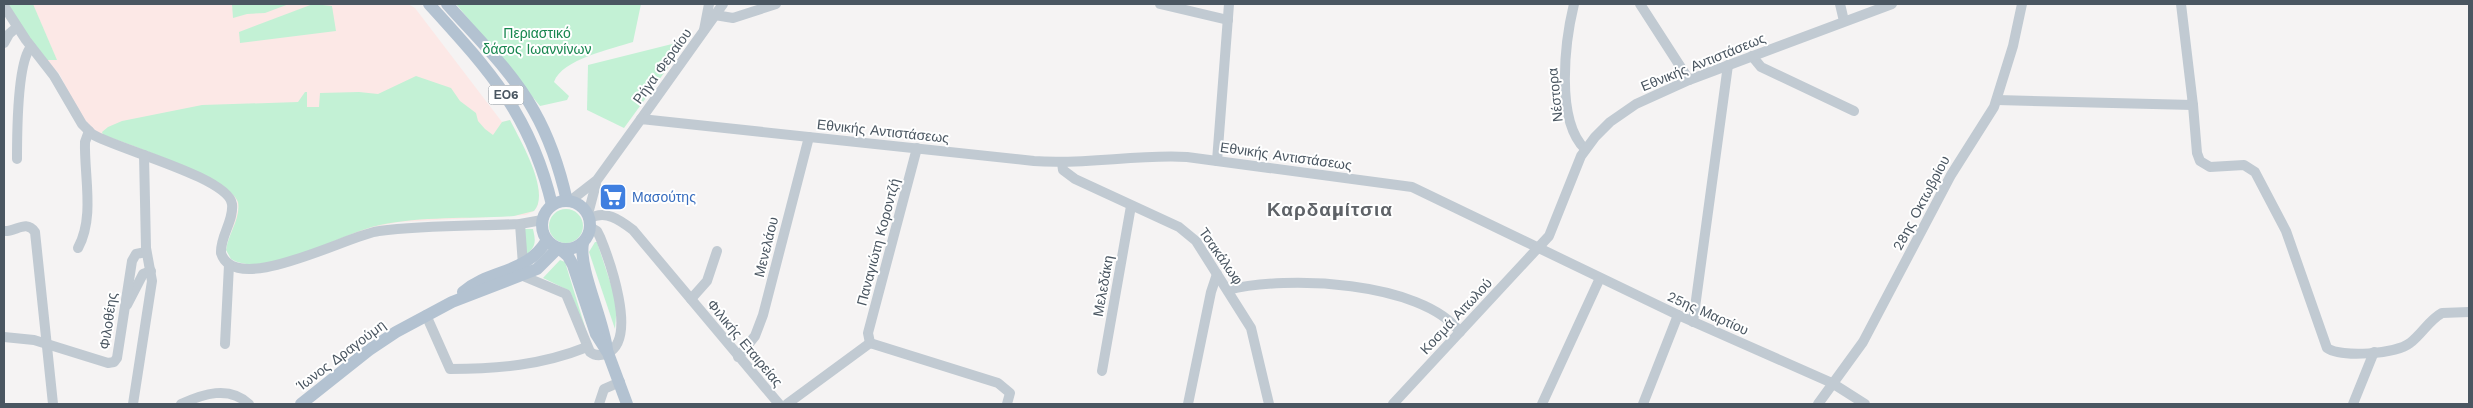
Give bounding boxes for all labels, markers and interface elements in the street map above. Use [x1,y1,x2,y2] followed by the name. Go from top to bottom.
[483,25,591,57] park label: Περιαστικό δάσος Ιωαννίνων
[629,25,695,107] street label: Ρήγα Φεραίου
[1638,30,1768,94] street label: Εθνικής Αντιστάσεως
[1544,67,1566,123] street label: Νέστορα
[488,86,524,104] road number: ΕΟ6
[816,116,950,146] street label: Εθνικής Αντιστάσεως
[1219,139,1353,173] street label: Εθνικής Αντιστάσεως
[1889,153,1953,253] street label: 28ης Οκτωβρίου
[853,177,903,307] street label: Παναγιώτη Κοροντζή
[598,182,628,212] supermarket icon: Μασούτης
[632,189,696,205] place label: Μασούτης
[1267,198,1393,221] district label: Καρδαμίτσια
[751,215,781,279] street label: Μενελάου
[1196,225,1246,287] street label: Τσακάλωφ
[1090,254,1116,318] street label: Μελεδάκη
[1417,275,1495,357] street label: Κοσμά Αιτωλού
[1665,288,1751,338] street label: 25ης Μαρτίου
[96,291,120,351] street label: Φιλοθέης
[704,296,786,390] street label: Φιλικής Εταιρείας
[293,316,389,394] street label: Ίωνος Δραγούμη

